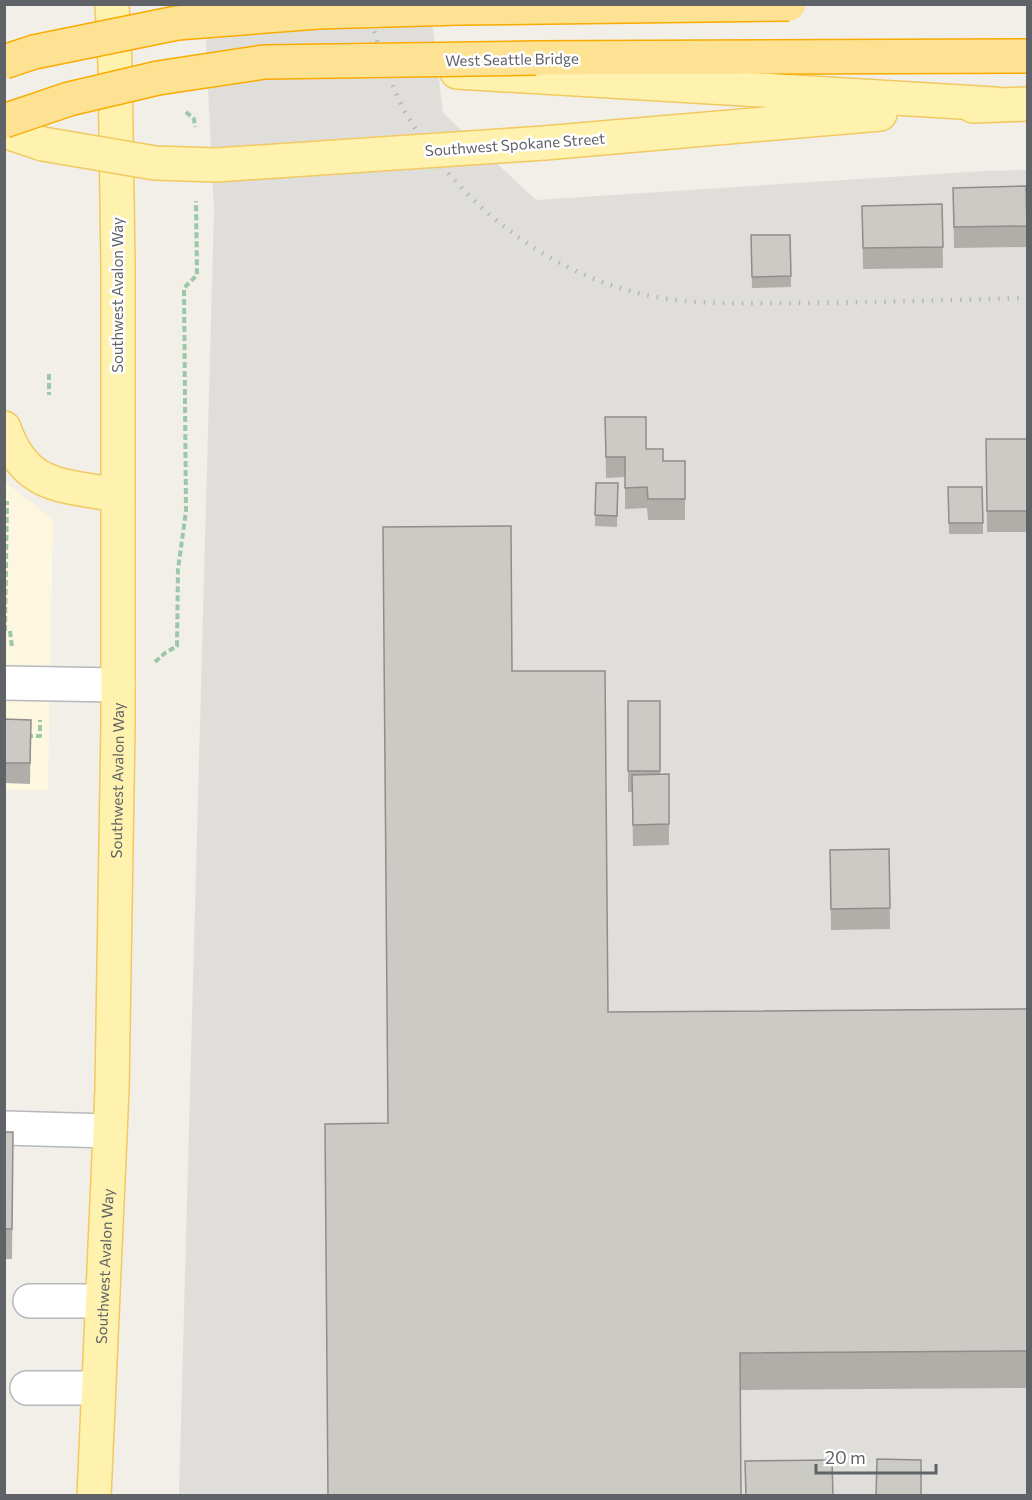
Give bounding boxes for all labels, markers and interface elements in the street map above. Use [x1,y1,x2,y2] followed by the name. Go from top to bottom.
[445,49,579,69] street label: West Seattle Bridge
[424,129,606,159] street label: Southwest Spokane Street
[108,217,126,373] street label: Southwest Avalon Way
[107,702,127,858] street label: Southwest Avalon Way
[92,1188,117,1344] street label: Southwest Avalon Way
[816,1437,936,1475] scale bar
[825,1446,866,1468] text: 20 m

